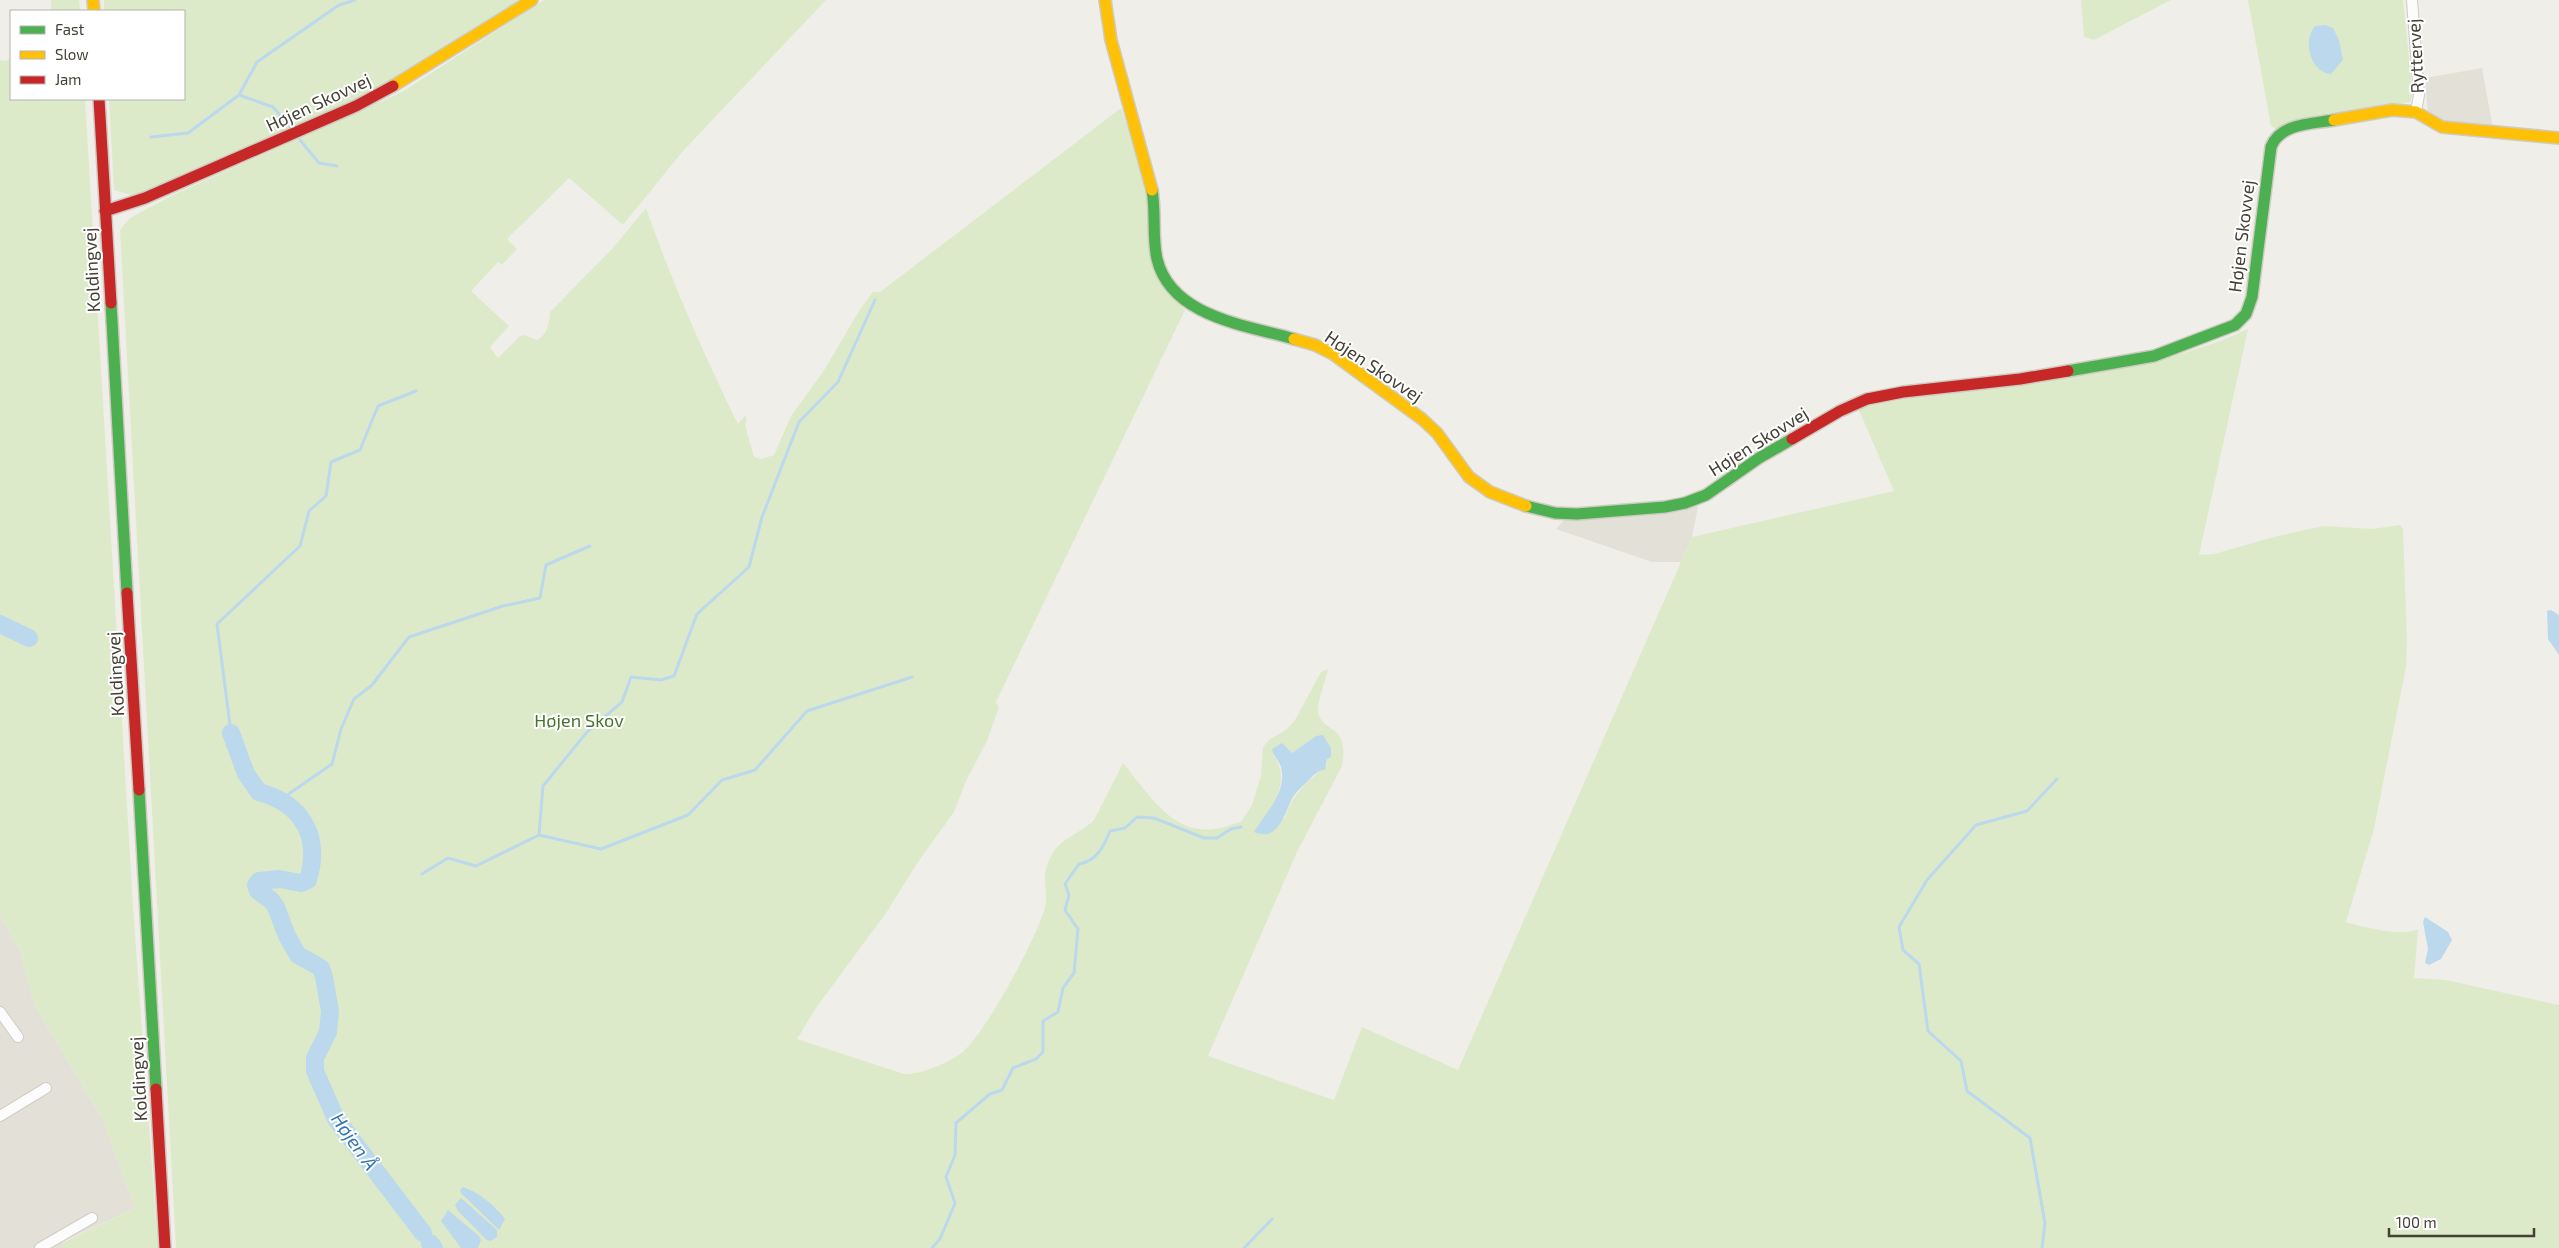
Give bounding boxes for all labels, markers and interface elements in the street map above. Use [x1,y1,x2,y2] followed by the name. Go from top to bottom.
[10,10,185,100] legend
[2402,18,2428,94] street label: Ryttervej
[55,20,85,38] text: Fast
[55,45,89,63] text: Slow
[262,68,374,136] street label: Højen Skovvej
[55,70,81,88] text: Jam
[2223,179,2259,293] street label: Højen Skovvej
[78,227,104,313] street label: Koldingvej
[1321,325,1427,407] street label: Højen Skovvej
[1704,402,1812,480] street label: Højen Skovvej
[102,631,128,717] street label: Koldingvej
[534,709,624,731] park label: Højen Skov
[125,1036,151,1122] street label: Koldingvej
[327,1108,383,1174] water label: Højen Å
[2389,1206,2534,1238] scale bar
[2396,1213,2437,1231] text: 100 m

